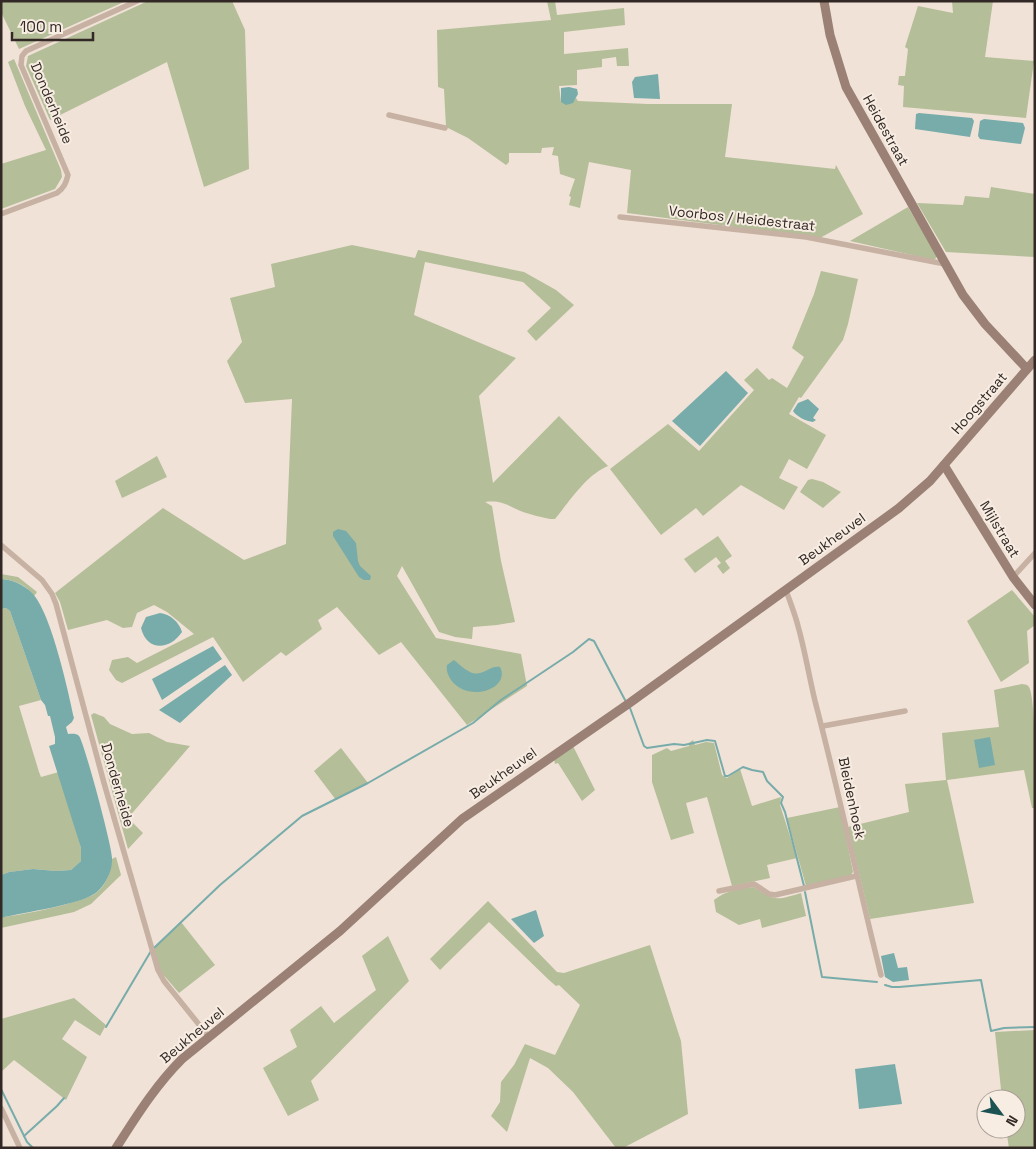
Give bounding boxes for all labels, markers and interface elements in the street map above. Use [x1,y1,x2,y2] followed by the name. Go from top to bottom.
[12,10,94,42] scale bar
[20,17,62,36] text: 100 m
[27,60,77,146] street label: Donderheide
[859,91,913,169] street label: Heidestraat
[668,201,816,235] street label: Voorbos / Heidestraat
[947,368,1011,438] street label: Hoogstraat
[976,497,1024,561] street label: Mijlstraat
[795,509,869,569] street label: Beukheuvel
[97,741,139,829] street label: Donderheide
[466,743,540,803] street label: Beukheuvel
[835,755,870,841] street label: Bleidenhoek
[156,1003,228,1067] street label: Beukheuvel
[976,1089,1026,1139] north arrow
[1002,1112,1022,1130] text: N

